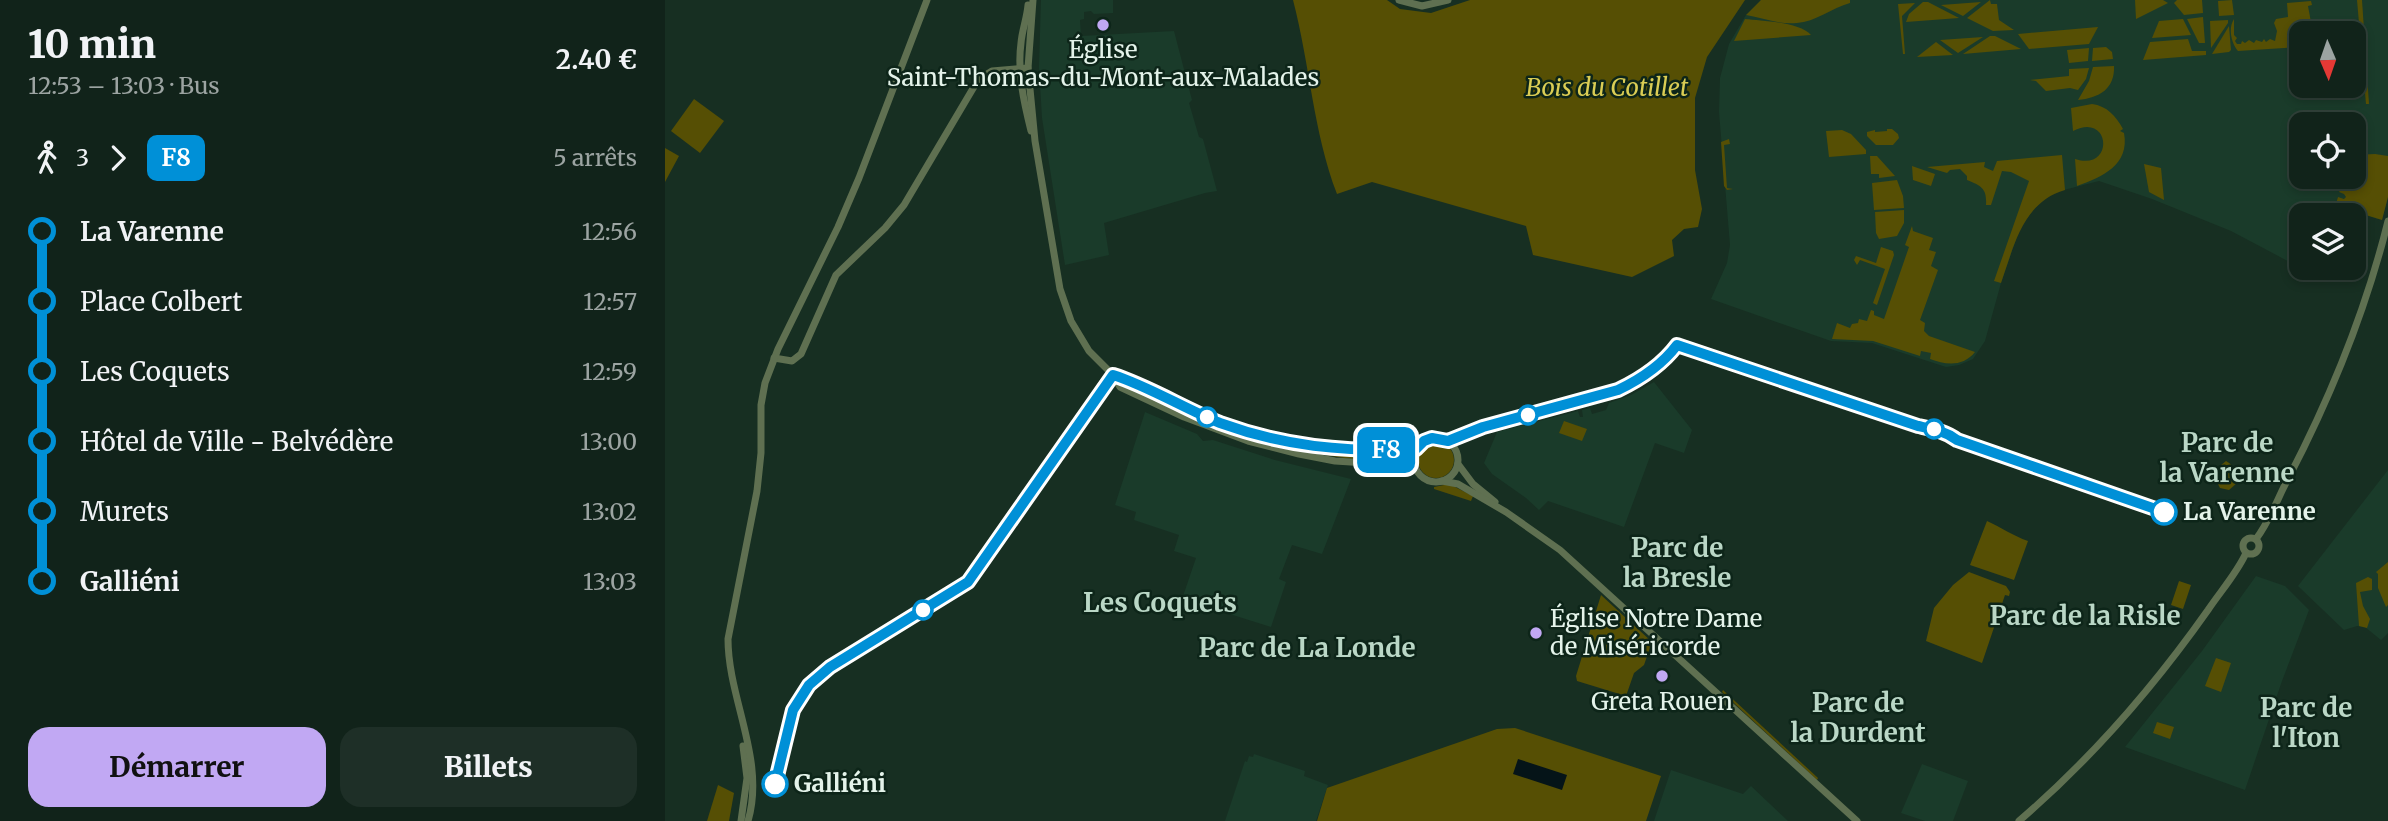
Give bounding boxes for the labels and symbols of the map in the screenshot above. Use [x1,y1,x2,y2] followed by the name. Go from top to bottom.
[1095,17,1111,33] marker: Église Saint-Thomas-du-Mont-aux-Malades
[2289,21,2366,98] north arrow
[887,33,1319,93] place label: Église Saint-Thomas-du-Mont-aux-Malades
[1526,72,1689,103] park label: Bois du Cotillet
[1518,405,1538,425] unlabelled marker
[1197,407,1217,427] unlabelled marker
[1924,419,1944,439] unlabelled marker
[2160,426,2294,489] district label: Parc de la Varenne
[1355,427,1417,473] line badge: F8
[2183,496,2316,527] place label: La Varenne
[2151,499,2177,525] marker: La Varenne
[1623,531,1731,594] district label: Parc de la Bresle
[1083,586,1237,619] district label: Les Coquets
[1989,599,2181,632] district label: Parc de la Risle
[913,600,933,620] unlabelled marker
[1550,602,1762,662] place label: Église Notre Dame de Miséricorde
[1528,625,1544,641] marker: Église Notre Dame de Miséricorde
[1198,631,1416,664] district label: Parc de La Londe
[1654,668,1670,684] marker: Greta Rouen
[1591,686,1733,717] place label: Greta Rouen
[1790,686,1926,749] district label: Parc de la Durdent
[2260,691,2352,754] district label: Parc de l'Iton
[794,768,886,799] place label: Galliéni
[762,771,788,797] marker: Galliéni

